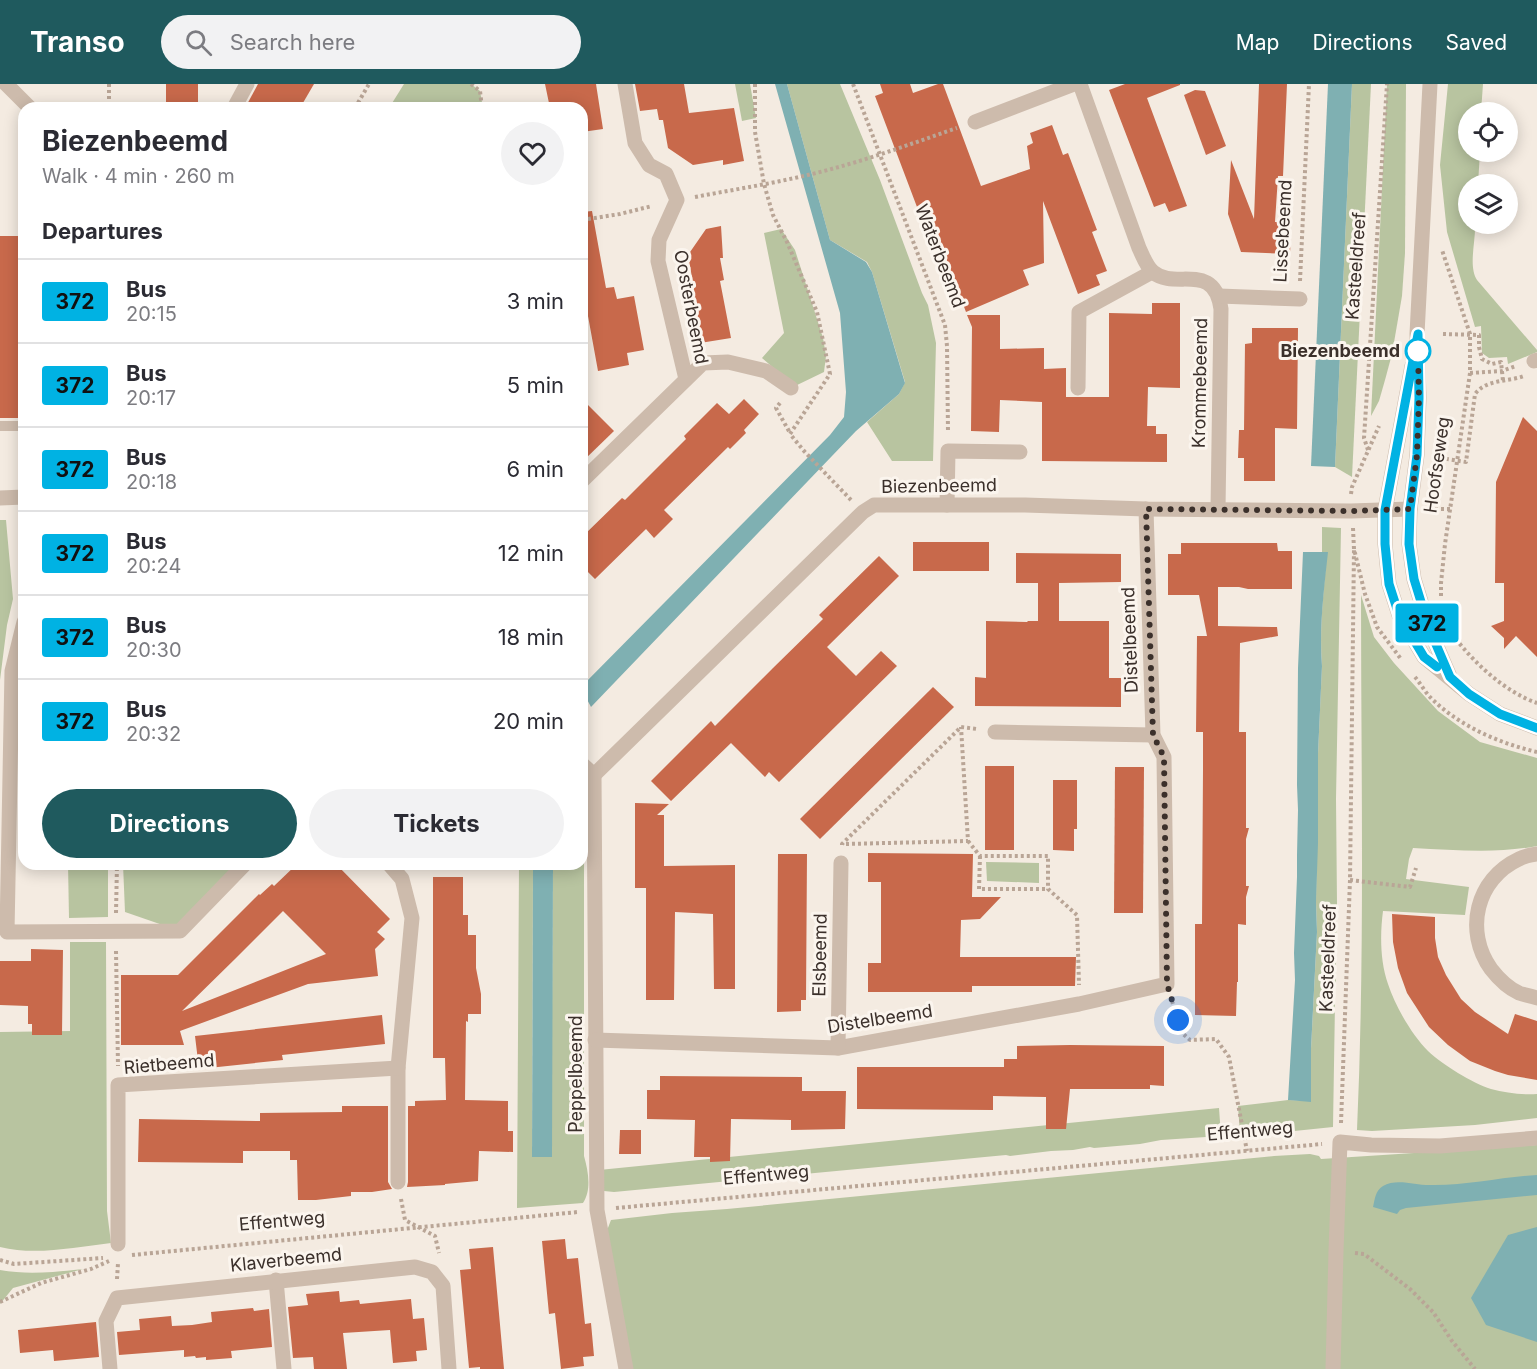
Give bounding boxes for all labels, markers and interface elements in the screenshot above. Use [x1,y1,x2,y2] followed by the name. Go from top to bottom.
[161,15,581,69] search box
[30,25,125,59] text: Transo
[182,26,215,59] icon: search
[230,29,355,55] text: Search here
[1236,30,1279,55] text: Map
[1312,30,1413,55] text: Directions
[1446,30,1507,55] text: Saved
[1458,102,1518,234] map controls
[1458,102,1518,162] button: locate
[501,122,564,185] button: heart
[42,124,228,158] text: Biezenbeemd
[42,164,235,188] text: Walk · 4 min · 260 m
[1458,174,1518,234] button: layers
[1269,179,1296,283] street label: Lissebeemd
[911,201,970,310] street label: Waterbeemd
[1341,211,1370,321] street label: Kasteeldreef
[42,218,163,244] text: Departures
[670,248,713,366] street label: Oosterbeemd
[126,276,167,302] text: Bus
[507,288,564,314] text: 3 min
[56,289,95,314] text: 372
[126,302,177,326] text: 20:15
[1188,318,1211,448] street label: Krommebeemd
[1405,338,1431,364] marker: Biezenbeemd
[1280,340,1400,361] place label: Biezenbeemd
[126,360,167,386] text: Bus
[507,372,564,398] text: 5 min
[56,373,95,398] text: 372
[126,386,176,410] text: 20:17
[1419,416,1454,514] street label: Hoofseweg
[126,444,167,470] text: Bus
[507,456,564,482] text: 6 min
[56,457,95,482] text: 372
[126,470,177,494] text: 20:18
[881,474,997,497] street label: Biezenbeemd
[126,528,167,554] text: Bus
[498,540,564,566] text: 12 min
[56,541,95,566] text: 372
[126,554,181,578] text: 20:24
[1117,587,1142,693] street label: Distelbeemd
[1392,604,1462,642] line badge: 372
[1408,611,1447,636] text: 372
[126,612,167,638] text: Bus
[498,624,564,650] text: 18 min
[56,625,95,650] text: 372
[126,638,182,662] text: 20:30
[126,696,167,722] text: Bus
[493,708,564,734] text: 20 min
[56,709,95,734] text: 372
[126,722,181,746] text: 20:32
[42,789,297,858] button: Directions
[309,789,564,858] button: Tickets
[1315,903,1340,1012] street label: Kasteeldreef
[808,913,831,997] street label: Elsbeemd
[826,1000,934,1037] street label: Distelbeemd
[1163,1005,1193,1035] your location
[565,1015,586,1133] street label: Peppelbeemd
[123,1049,215,1078] street label: Rietbeemd
[1206,1116,1294,1145] street label: Effentweg
[722,1160,810,1189] street label: Effentweg
[238,1206,326,1235] street label: Effentweg
[229,1243,343,1276] street label: Klaverbeemd

